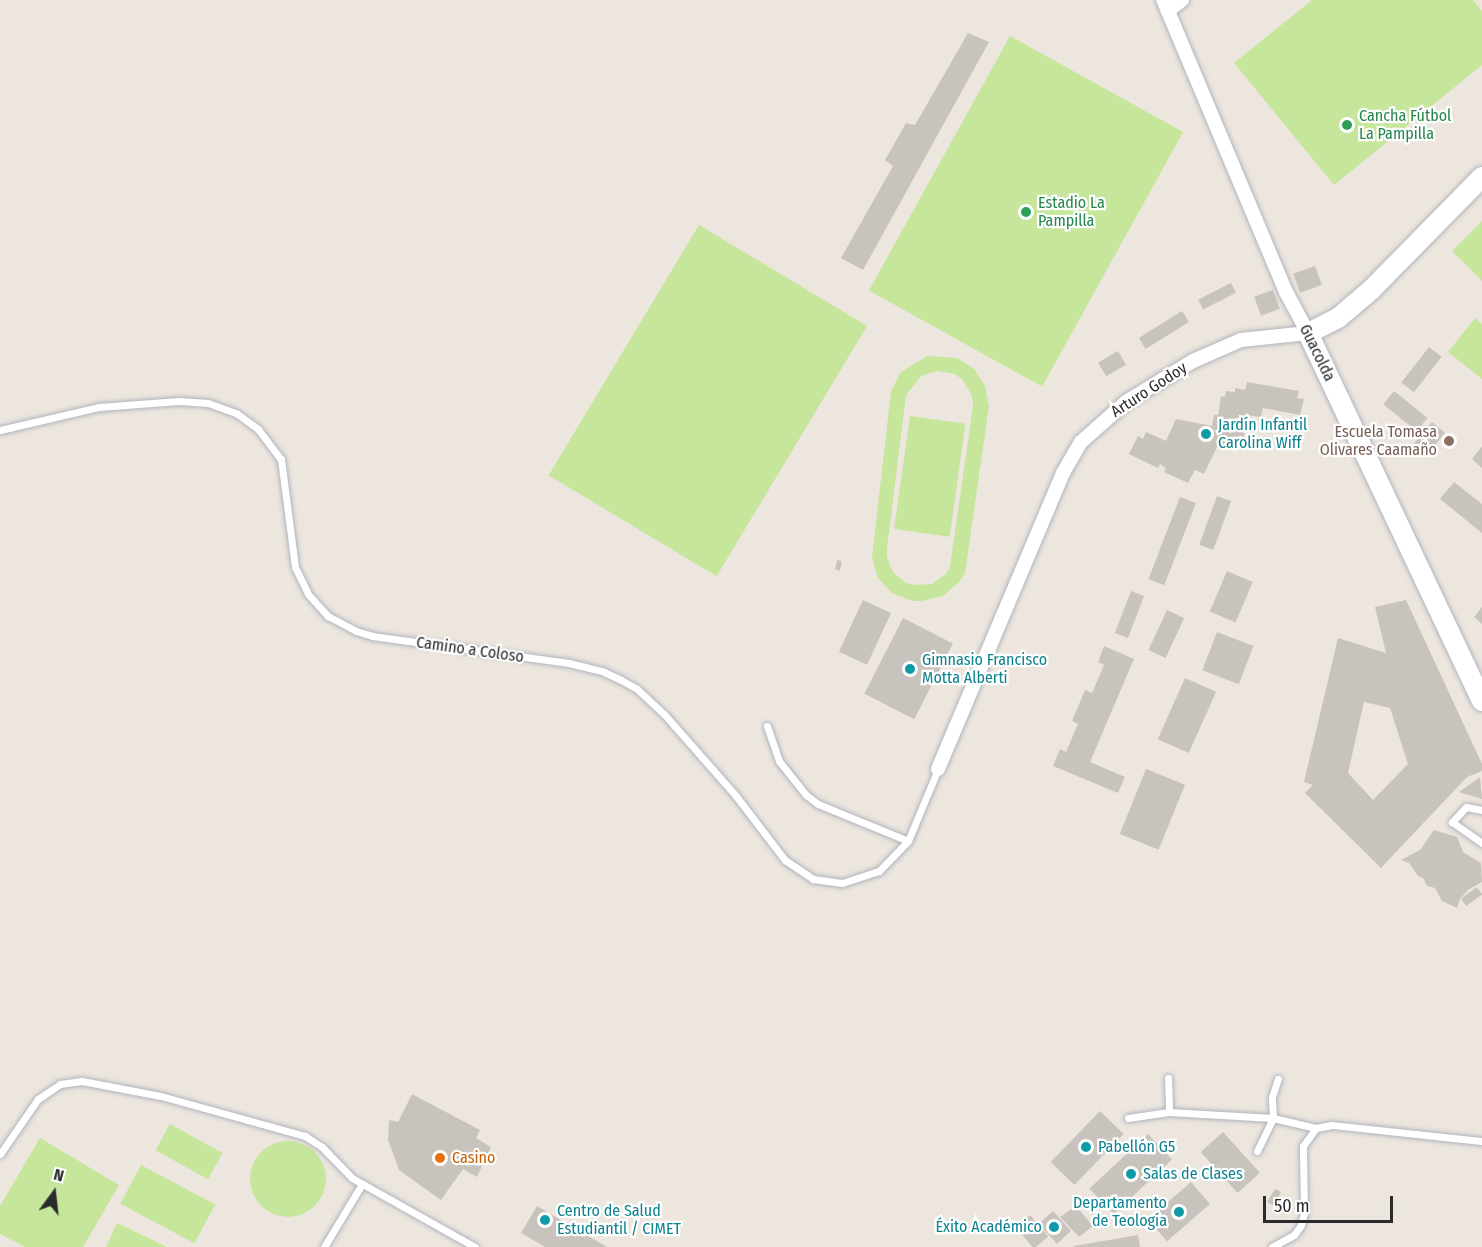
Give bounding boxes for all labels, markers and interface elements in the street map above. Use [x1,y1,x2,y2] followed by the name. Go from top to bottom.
[1359,106,1451,144] place label: Cancha Fútbol La Pampilla
[1340,118,1354,132] marker: Cancha Fútbol La Pampilla
[1038,193,1105,231] place label: Estadio La Pampilla
[1019,205,1033,219] marker: Estadio La Pampilla
[1295,321,1339,385] street label: Guacolda
[1107,358,1191,422] street label: Arturo Godoy
[1218,415,1307,453] place label: Jardín Infantil Carolina Wiff
[1320,422,1437,460] place label: Escuela Tomasa Olivares Caamaño
[1199,427,1213,441] marker: Jardín Infantil Carolina Wiff
[1442,434,1456,448] marker: Escuela Tomasa Olivares Caamaño
[415,633,525,667] street label: Camino a Coloso
[922,650,1047,688] place label: Gimnasio Francisco Motta Alberti
[903,662,917,676] marker: Gimnasio Francisco Motta Alberti
[1098,1137,1175,1157] place label: Pabellón G5
[1079,1140,1093,1154] marker: Pabellón G5
[452,1148,495,1168] place label: Casino
[433,1151,447,1165] marker: Casino
[24,1163,84,1223] north arrow
[1143,1164,1243,1184] place label: Salas de Clases
[52,1165,66,1186] text: N
[1124,1167,1138,1181] marker: Salas de Clases
[1266,1184,1396,1222] scale bar
[1073,1193,1167,1231] place label: Departamento de Teología
[1274,1195,1310,1217] text: 50 m
[557,1201,681,1239] place label: Centro de Salud Estudiantil / CIMET
[1172,1205,1186,1219] marker: Departamento de Teología
[538,1213,552,1227] marker: Centro de Salud Estudiantil / CIMET
[936,1217,1042,1237] place label: Éxito Académico
[1047,1220,1061,1234] marker: Éxito Académico

